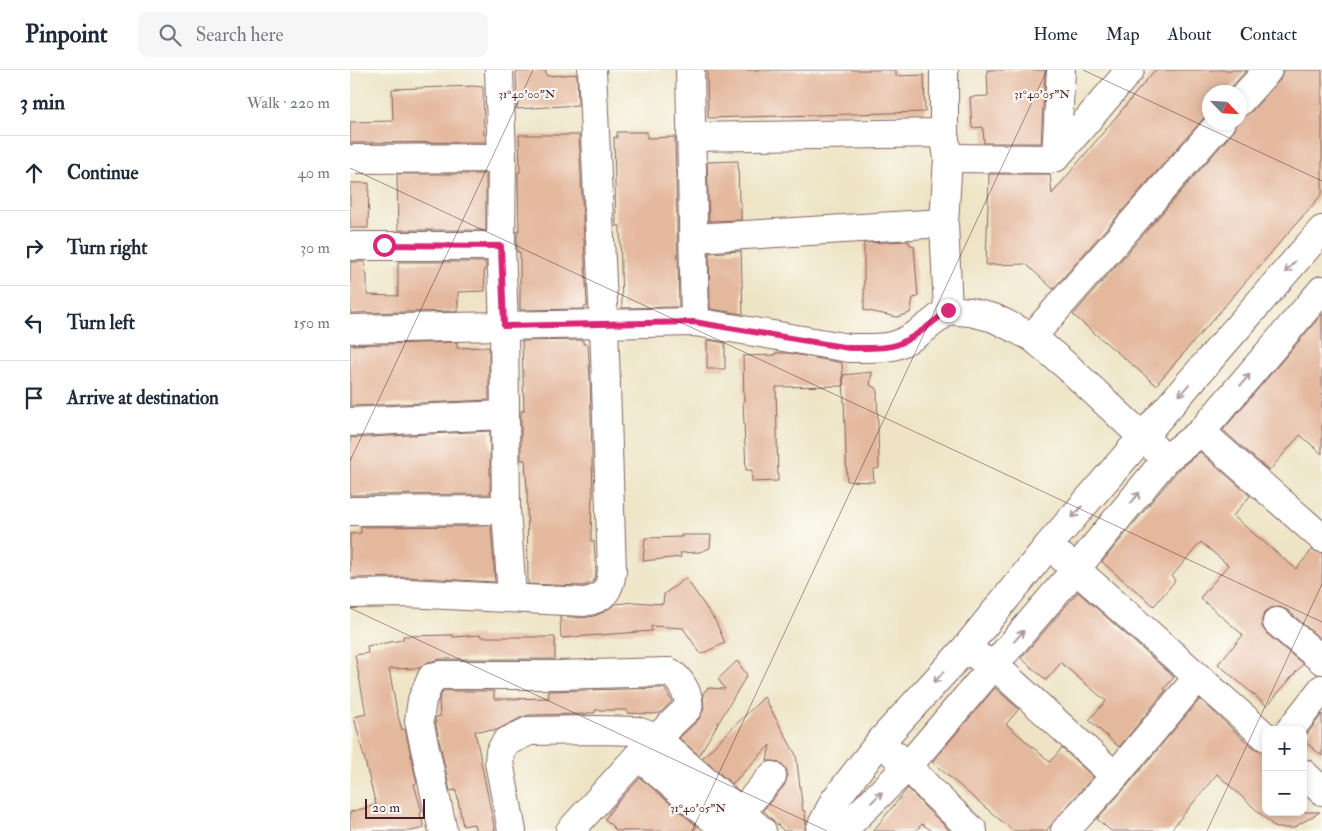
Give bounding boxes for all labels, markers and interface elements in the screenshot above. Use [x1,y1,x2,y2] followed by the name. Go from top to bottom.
[138,12,488,57] search box
[25,19,108,50] text: Pinpoint
[156,21,184,49] icon: search
[196,23,283,47] text: Search here
[1033,23,1078,46] text: Home
[1106,23,1140,46] text: Map
[1168,23,1212,46] text: About
[1240,23,1297,46] text: Contact
[1202,85,1247,130] north arrow
[498,87,556,102] text: 31°40'00"N
[1014,87,1070,102] text: 31°40'05"N
[20,89,65,116] text: 3 min
[247,93,330,113] text: Walk · 220 m
[20,159,48,187] icon: ahead
[67,161,138,185] text: Continue
[297,163,330,183] text: 40 m
[20,234,48,262] icon: right
[373,234,396,257] route start
[67,236,147,260] text: Turn right
[300,238,330,258] text: 30 m
[1284,260,1296,273] one-way arrow
[937,299,960,322] route end
[20,309,48,337] icon: left
[67,311,135,335] text: Turn left
[293,313,330,333] text: 150 m
[1240,373,1251,386] one-way arrow
[1178,383,1190,396] one-way arrow
[20,384,48,412] icon: arrive
[67,386,219,410] text: Arrive at destination
[1129,492,1140,505] one-way arrow
[1072,506,1083,519] one-way arrow
[1013,629,1025,642] one-way arrow
[933,671,945,683] one-way arrow
[1262,726,1307,816] map controls
[1262,726,1307,771] button: +
[1262,771,1307,816] button: −
[871,791,883,803] one-way arrow
[365,796,425,819] scale bar
[372,799,400,816] text: 20 m
[670,801,726,816] text: 31°40'05"N

